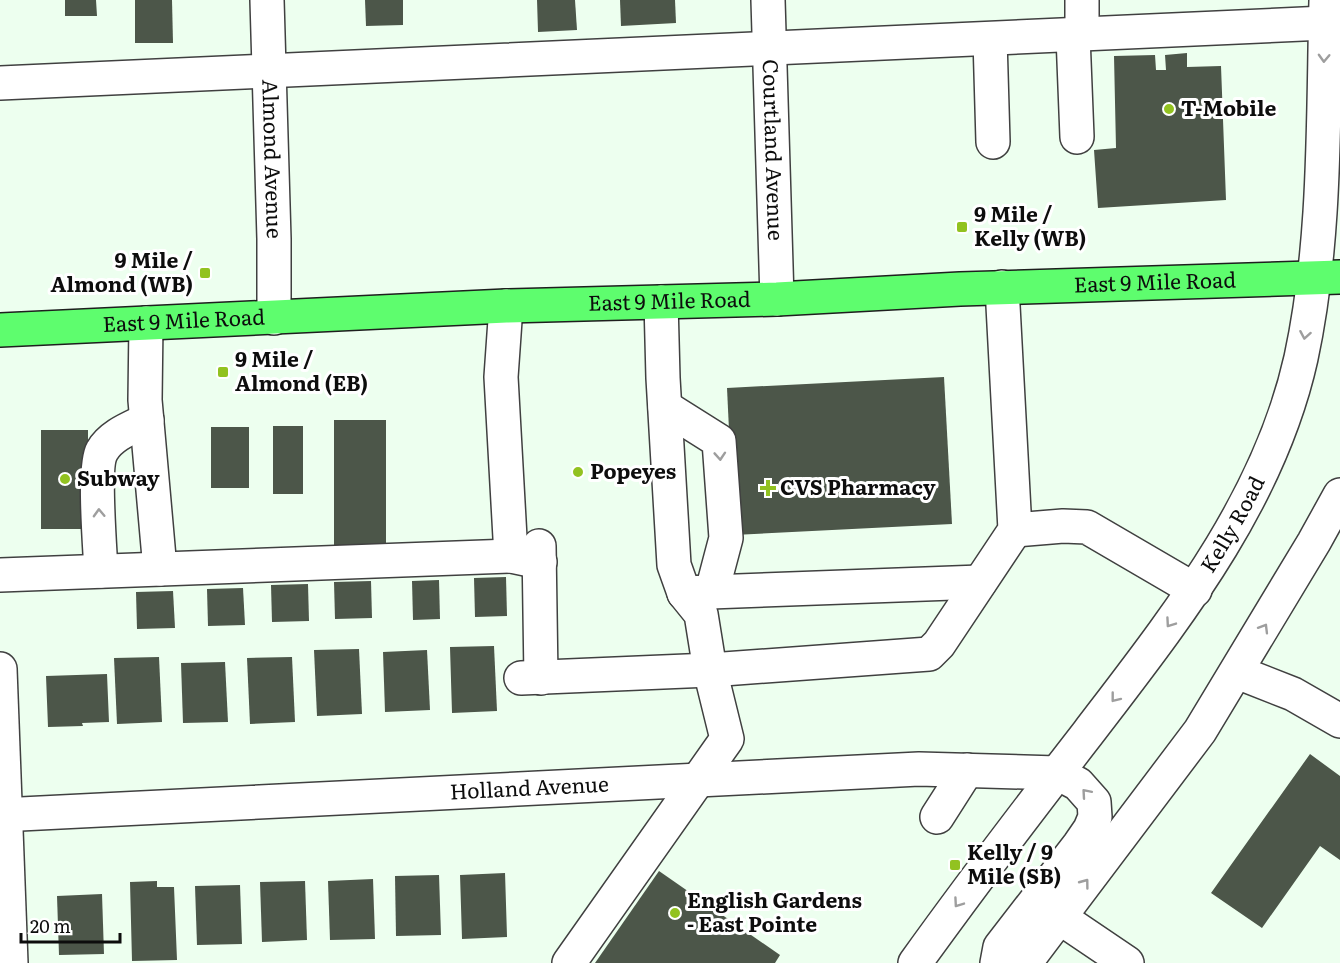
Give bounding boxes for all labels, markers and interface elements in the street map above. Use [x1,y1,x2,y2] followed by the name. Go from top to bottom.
[1318,54,1331,63] one-way arrow
[757,59,793,241] street label: Courtland Avenue
[256,79,292,239] street label: Almond Avenue
[1181,91,1276,122] place label: T-Mobile
[1162,102,1176,116] marker: T-Mobile
[974,197,1086,252] place label: 9 Mile / Kelly (WB)
[955,220,969,234] marker: 9 Mile / Kelly (WB)
[51,243,193,298] place label: 9 Mile / Almond (WB)
[1073,262,1237,298] street label: East 9 Mile Road
[198,266,212,280] marker: 9 Mile / Almond (WB)
[588,282,751,317] street label: East 9 Mile Road
[102,299,266,338] street label: East 9 Mile Road
[1299,330,1312,340] one-way arrow
[235,342,368,397] place label: 9 Mile / Almond (EB)
[216,365,230,379] marker: 9 Mile / Almond (EB)
[714,451,727,460] one-way arrow
[590,454,676,485] place label: Popeyes
[77,461,160,492] place label: Subway
[571,465,585,479] marker: Popeyes
[780,470,936,501] place label: CVS Pharmacy
[1191,470,1271,578] street label: Kelly Road
[58,472,72,486] marker: Subway
[761,481,775,495] marker: CVS Pharmacy
[92,508,105,517] one-way arrow
[1166,617,1177,628] one-way arrow
[1256,624,1268,634] one-way arrow
[1111,691,1122,702] one-way arrow
[449,767,610,805] street label: Holland Avenue
[1082,789,1093,799] one-way arrow
[967,835,1061,890] place label: Kelly / 9 Mile (SB)
[948,858,962,872] marker: Kelly / 9 Mile (SB)
[1078,878,1089,889] one-way arrow
[687,883,862,938] place label: English Gardens - East Pointe
[954,896,965,907] one-way arrow
[21,906,120,944] scale bar
[668,906,682,920] marker: English Gardens - East Pointe
[30,912,71,939] text: 20 m

